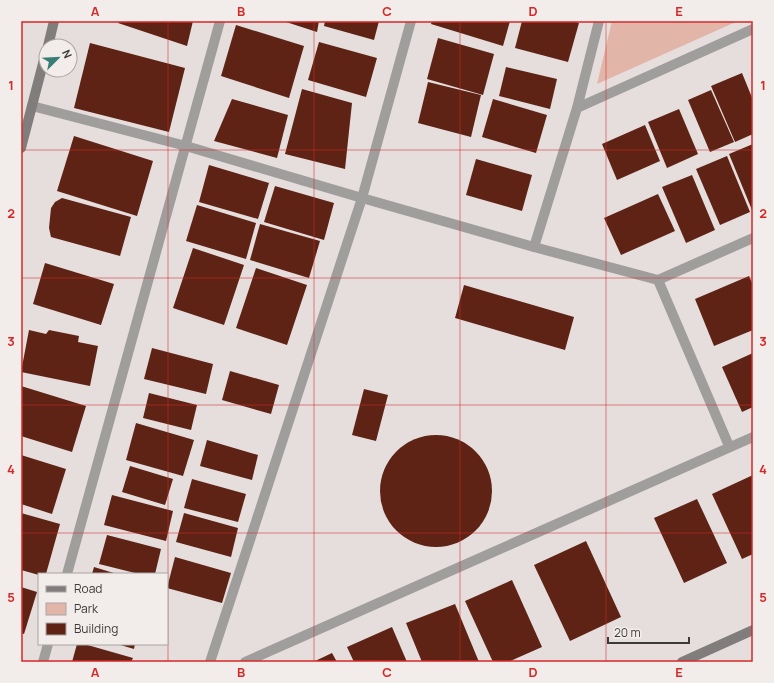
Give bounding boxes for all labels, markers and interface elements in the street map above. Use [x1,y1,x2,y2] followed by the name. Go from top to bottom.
[91,2,100,20] text: A
[237,2,245,20] text: B
[382,2,392,20] text: C
[528,2,538,20] text: D
[675,2,683,20] text: E
[38,38,78,78] north arrow
[59,47,76,60] text: N
[8,76,14,94] text: 1
[760,76,766,94] text: 1
[7,204,15,222] text: 2
[759,204,767,222] text: 2
[7,332,15,350] text: 3
[759,332,767,350] text: 3
[7,460,15,478] text: 4
[759,460,767,478] text: 4
[38,573,168,645] legend
[74,580,102,597] text: Road
[7,588,15,606] text: 5
[759,588,767,606] text: 5
[74,600,99,617] text: Park
[608,619,689,645] scale bar
[74,620,118,637] text: Building
[614,624,641,641] text: 20 m
[91,663,100,681] text: A
[237,663,245,681] text: B
[382,663,392,681] text: C
[528,663,538,681] text: D
[675,663,683,681] text: E

